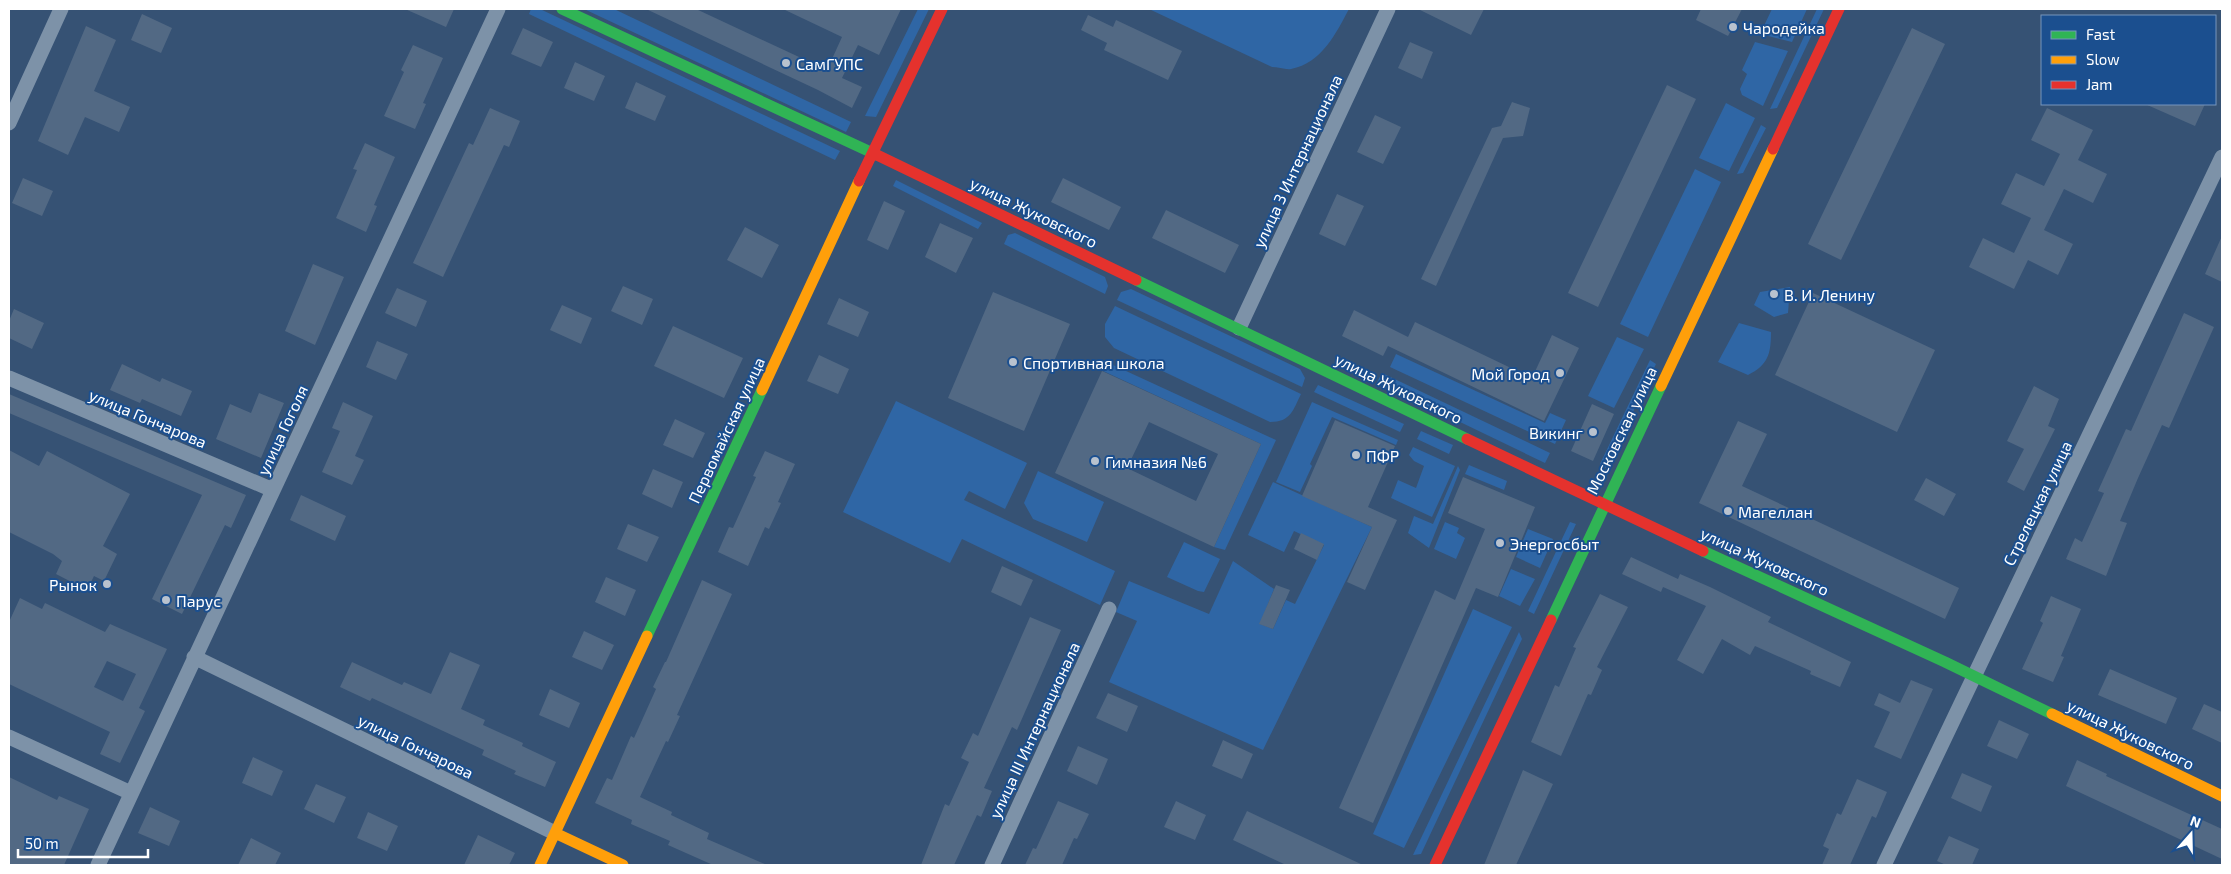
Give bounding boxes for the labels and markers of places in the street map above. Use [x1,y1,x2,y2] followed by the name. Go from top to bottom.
[1743,18,1825,37] place label: Чародейка
[1727,21,1739,33] marker: Чародейка
[796,54,863,73] place label: СамГУПС
[780,57,792,69] marker: СамГУПС
[1784,285,1876,305] place label: В. И. Ленину
[1768,288,1780,300] marker: В. И. Ленину
[1023,353,1165,372] place label: Спортивная школа
[1007,356,1019,368] marker: Спортивная школа
[1471,364,1550,383] place label: Мой Город
[1554,367,1566,379] marker: Мой Город
[1529,423,1584,442] place label: Викинг
[1587,426,1599,438] marker: Викинг
[1366,446,1399,465] place label: ПФР
[1350,449,1362,461] marker: ПФР
[1105,452,1207,471] place label: Гимназия №6
[1089,455,1101,467] marker: Гимназия №6
[1738,502,1813,521] place label: Магеллан
[1722,505,1734,517] marker: Магеллан
[1510,534,1599,553] place label: Энергосбыт
[1494,537,1506,549] marker: Энергосбыт
[49,575,97,594] place label: Рынок
[101,578,113,590] marker: Рынок
[176,591,221,611] place label: Парус
[160,594,172,606] marker: Парус

